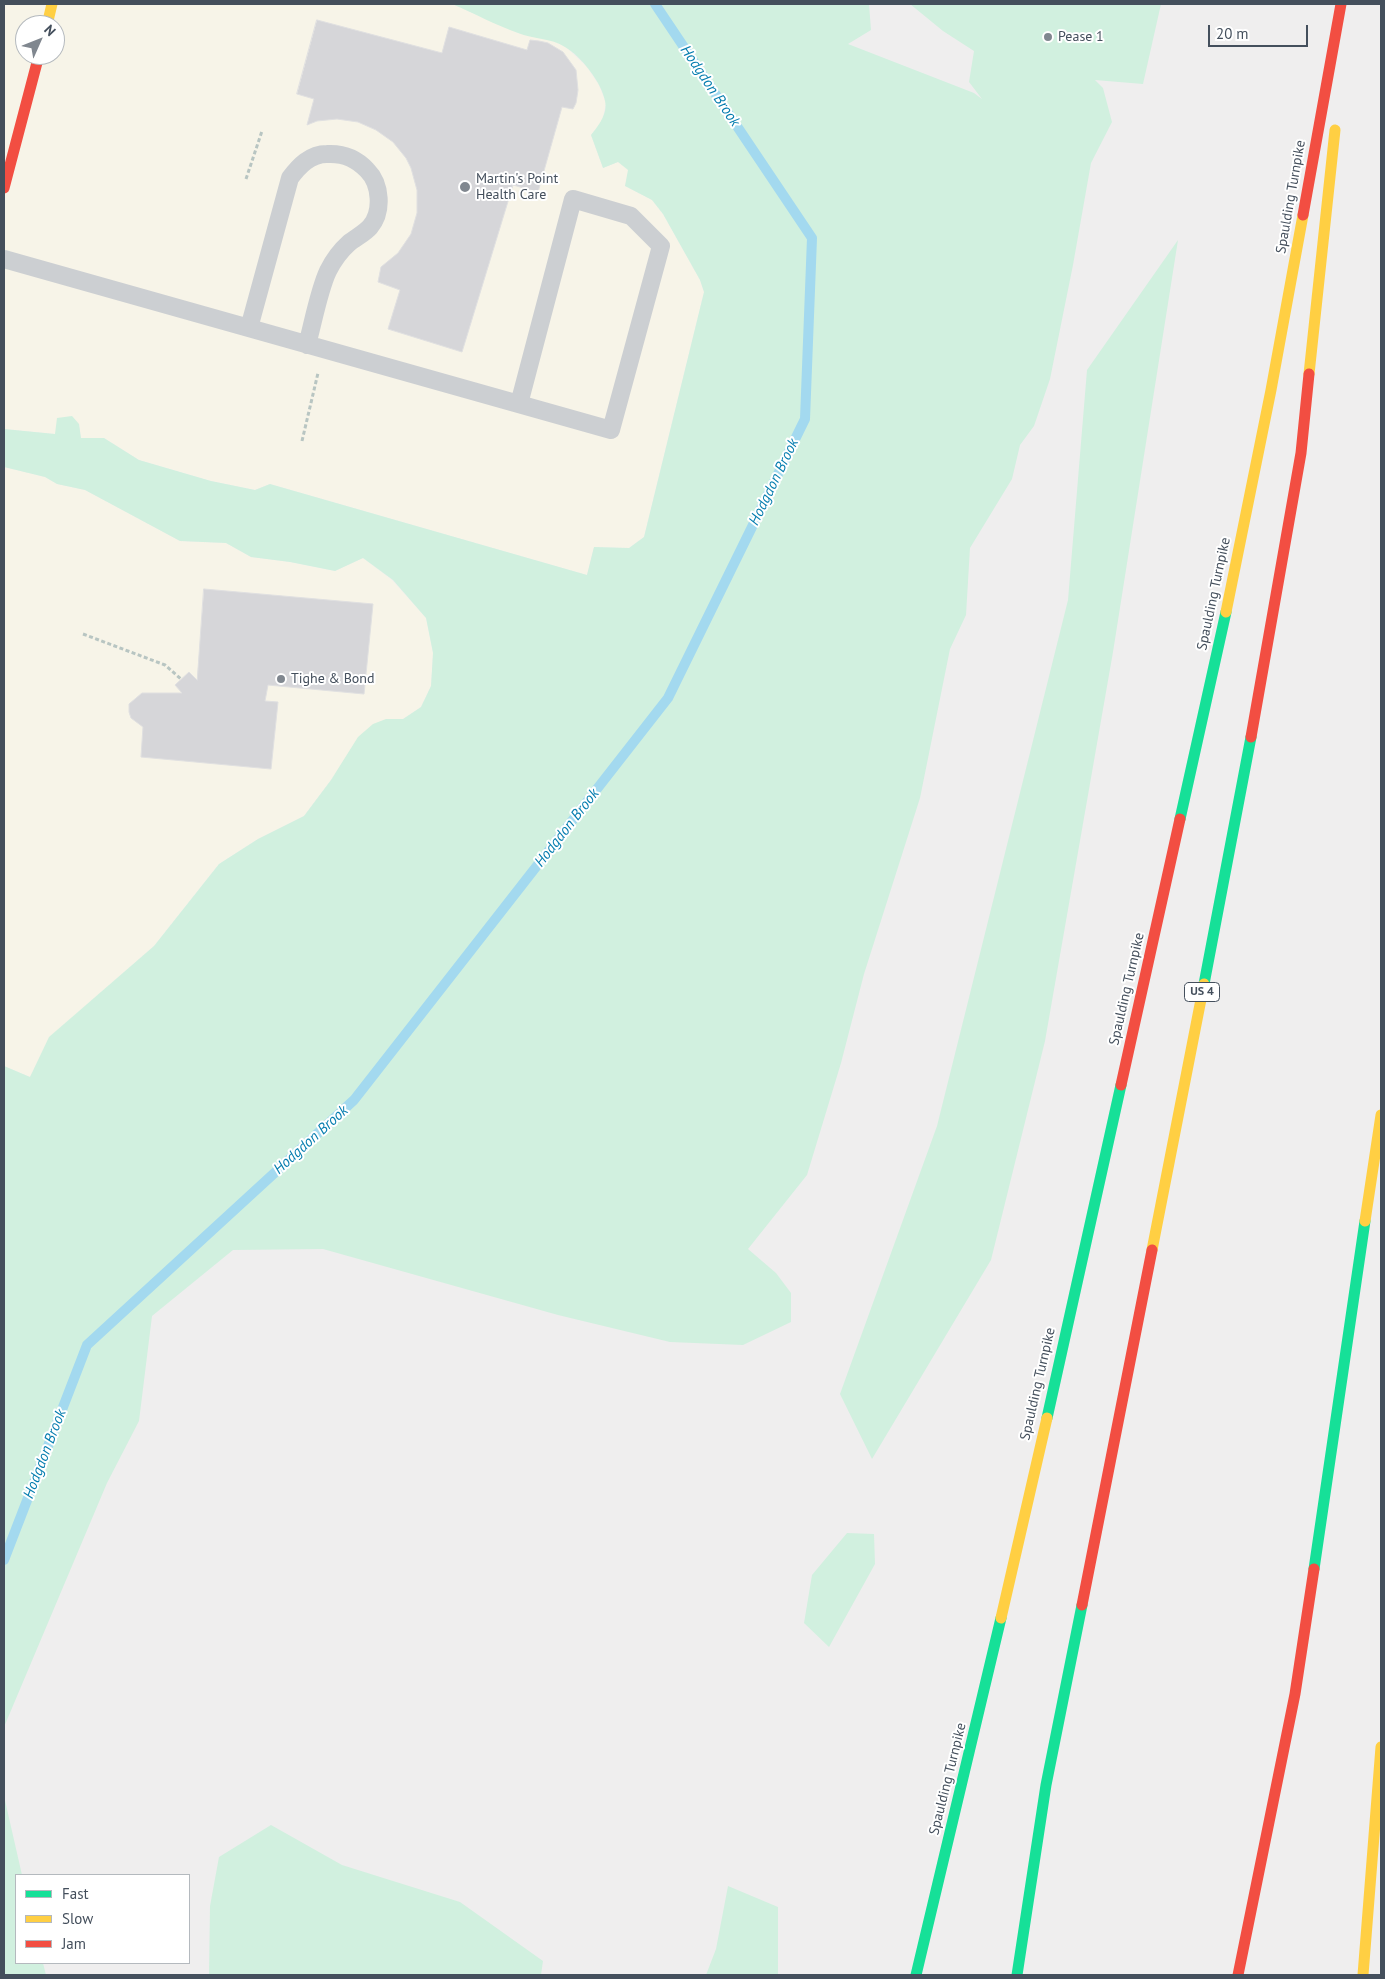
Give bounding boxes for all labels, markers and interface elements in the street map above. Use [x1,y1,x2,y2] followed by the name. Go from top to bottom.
[15,15,65,65] north arrow
[1210,15,1310,47] scale bar
[40,21,60,40] text: N
[1216,24,1249,43] text: 20 m
[1058,29,1104,45] place label: Pease 1
[1042,31,1054,43] marker: Pease 1
[676,42,744,130] water label: Hodgdon Brook
[1273,139,1309,255] street label: Spaulding Turnpike
[476,171,558,203] place label: Martin's Point Health Care
[458,180,472,194] marker: Martin's Point Health Care
[745,436,803,528] water label: Hodgdon Brook
[1194,536,1234,652] street label: Spaulding Turnpike
[291,671,375,687] place label: Tighe & Bond
[275,673,287,685] marker: Tighe & Bond
[531,785,603,871] water label: Hodgdon Brook
[1106,931,1148,1047] street label: Spaulding Turnpike
[1184,982,1220,1002] road number: US 4
[270,1102,352,1178] water label: Hodgdon Brook
[1017,1326,1059,1442] street label: Spaulding Turnpike
[20,1407,70,1501] water label: Hodgdon Brook
[926,1721,970,1837] street label: Spaulding Turnpike
[15,1874,190,1964] legend
[62,1884,89,1903] text: Fast
[62,1909,93,1928] text: Slow
[62,1934,86,1953] text: Jam

